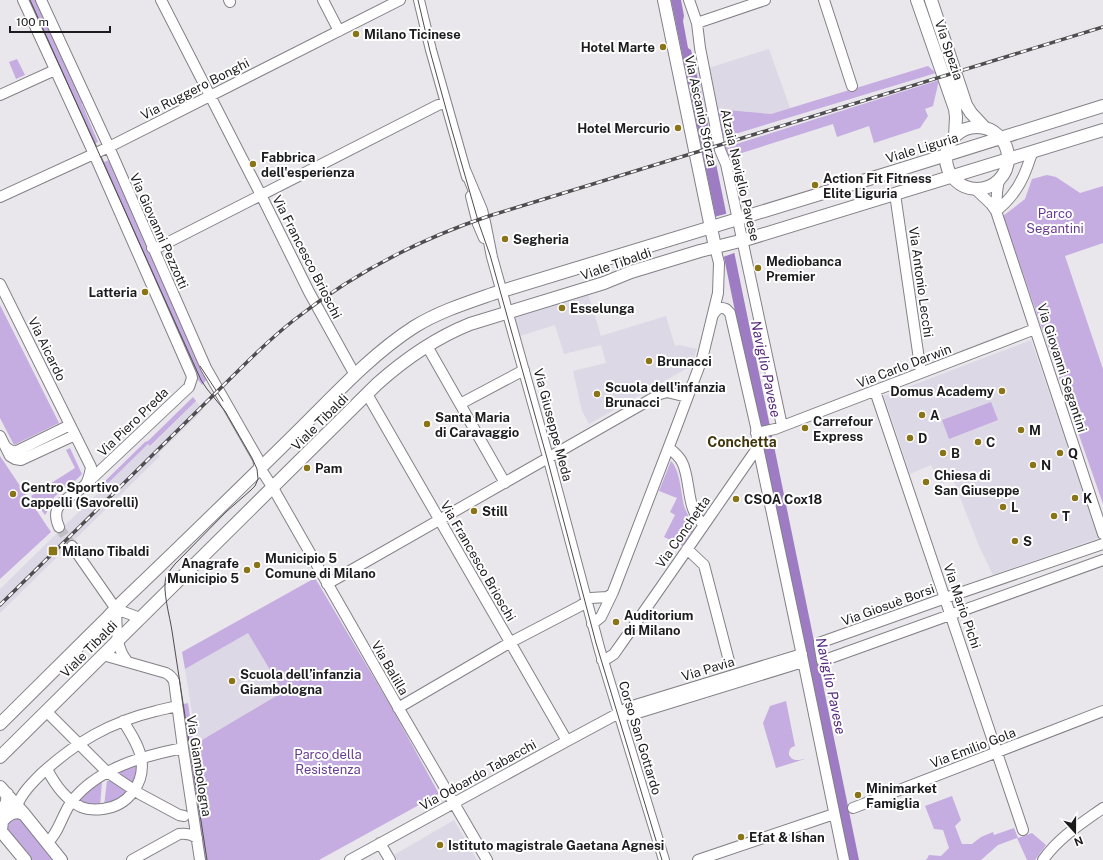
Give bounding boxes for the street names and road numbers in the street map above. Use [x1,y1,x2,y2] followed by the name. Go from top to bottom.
[932,18,966,82] street label: Via Spezia
[682,54,720,168] street label: Via Ascanio Sforza
[138,55,252,123] street label: Via Ruggero Bonghi
[717,107,763,243] street label: Alzaia Naviglio Pavese
[884,130,960,166] street label: Viale Liguria
[127,171,191,291] street label: Via Giovanni Pezzotti
[269,193,345,321] street label: Via Francesco Brioschi
[906,226,936,338] street label: Via Antonio Lecchi
[579,245,653,283] street label: Viale Tibaldi
[1034,302,1090,434] street label: Via Giovanni Segantini
[25,315,69,383] street label: Via Aicardo
[855,341,953,391] street label: Via Carlo Darwin
[531,367,575,483] street label: Via Giuseppe Meda
[95,385,171,459] street label: Via Piero Preda
[289,391,351,453] street label: Viale Tibaldi
[653,493,713,571] street label: Via Conchetta
[437,498,519,624] street label: Via Francesco Brioschi
[940,562,984,650] street label: Via Mario Pichi
[839,581,937,629] street label: Via Giosuè Borsi
[58,618,120,680] street label: Viale Tibaldi
[368,638,412,698] street label: Via Balilla
[680,654,736,684] street label: Via Pavia
[616,679,664,797] street label: Corso San Gottardo
[184,714,214,818] street label: Via Giambologna
[928,725,1018,771] street label: Via Emilio Gola
[417,737,539,813] street label: Via Odoardo Tabacchi

